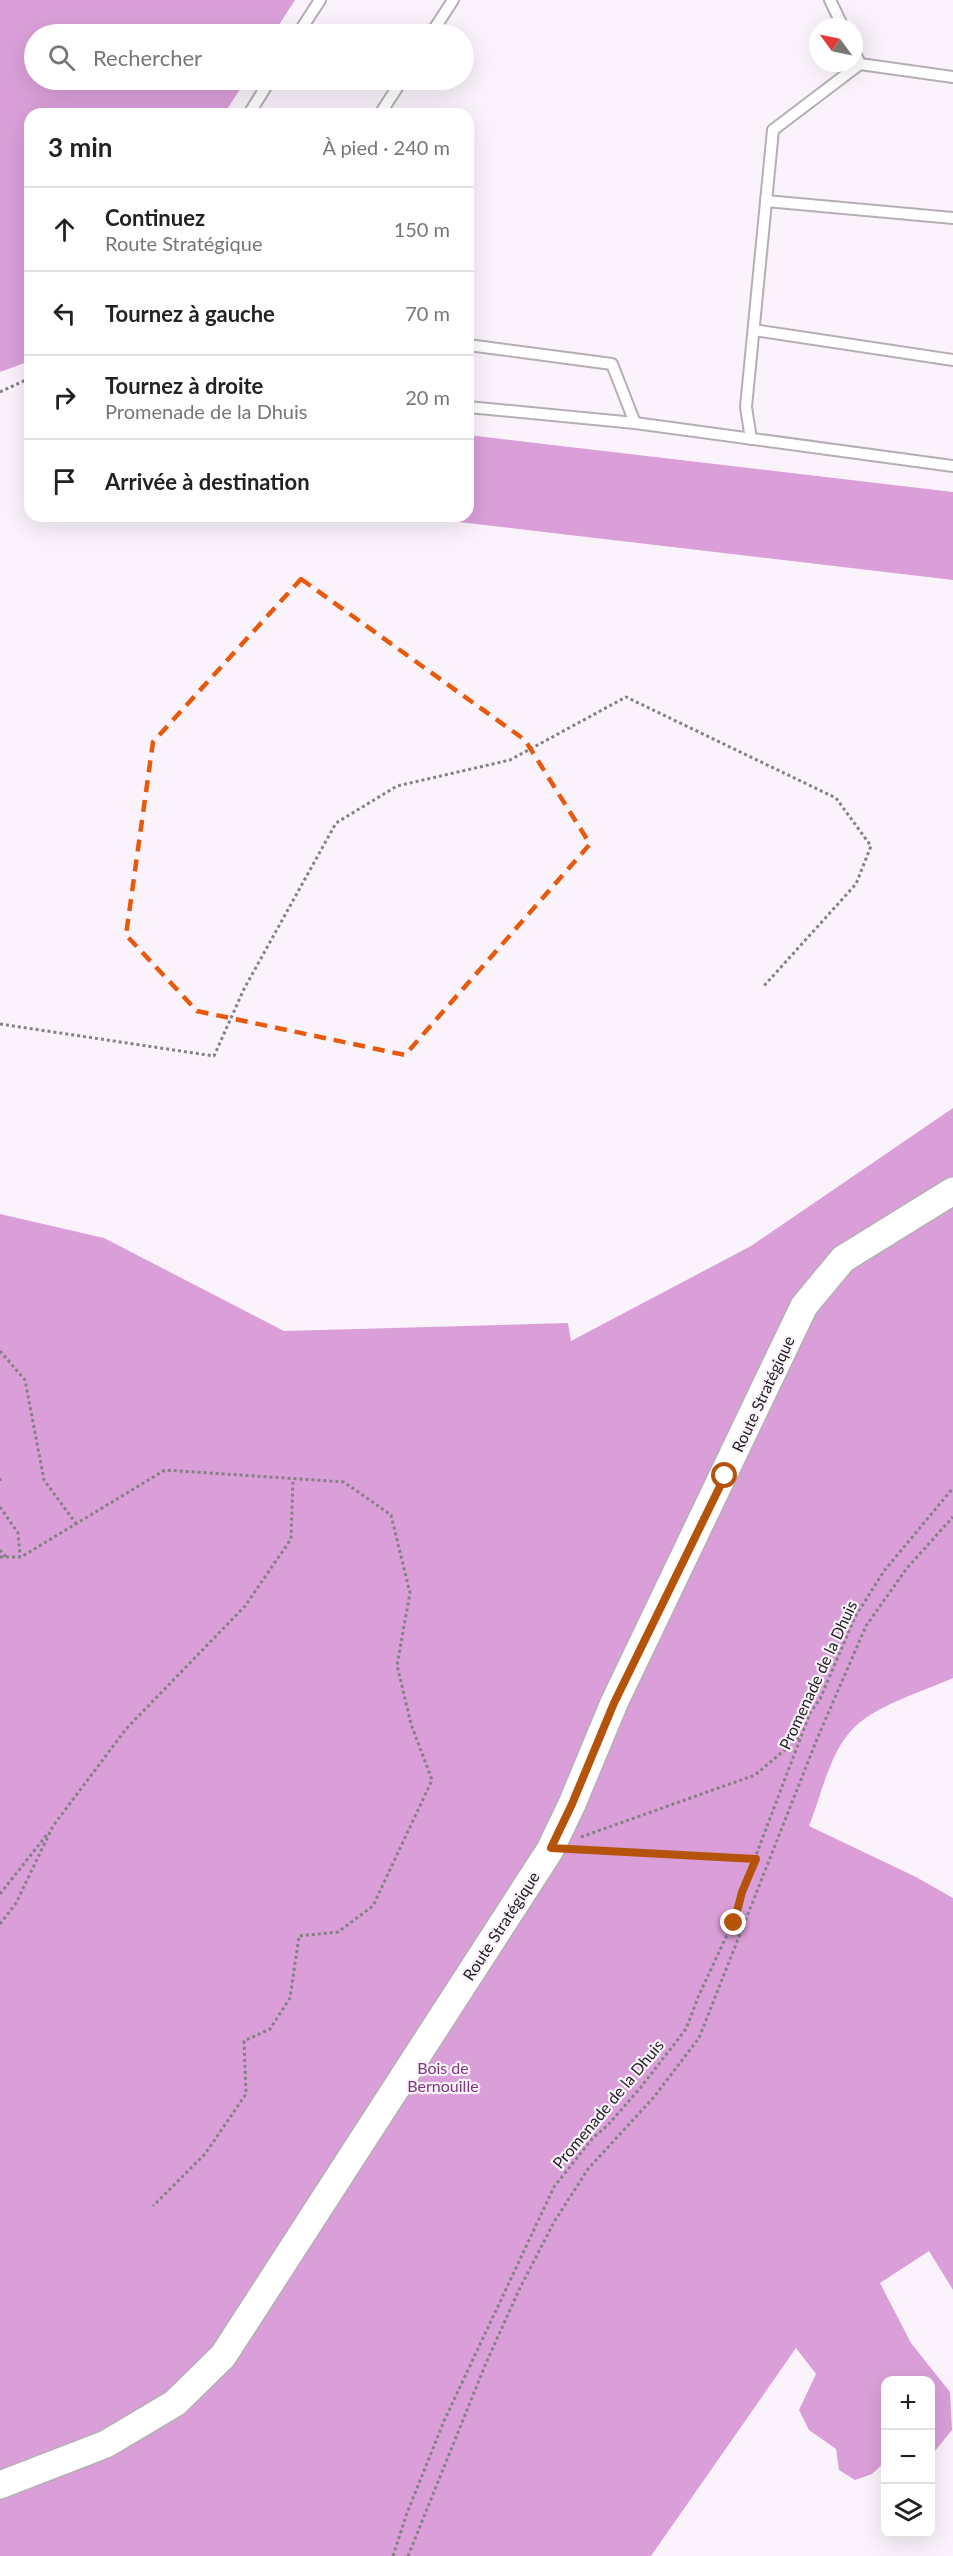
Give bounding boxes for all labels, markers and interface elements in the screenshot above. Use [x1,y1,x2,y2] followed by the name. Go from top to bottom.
[809,18,863,72] north arrow
[24,24,474,90] search box
[45,41,78,74] icon: search
[93,44,202,71] text: Rechercher
[48,131,112,163] text: 3 min
[322,135,450,159] text: À pied · 240 m
[105,204,205,231] text: Continuez
[48,213,81,246] icon: ahead
[394,217,450,241] text: 150 m
[105,231,262,255] text: Route Stratégique
[48,297,81,330] icon: left
[105,300,275,327] text: Tournez à gauche
[405,301,450,325] text: 70 m
[105,372,263,399] text: Tournez à droite
[48,381,81,414] icon: right
[405,385,450,409] text: 20 m
[105,399,307,423] text: Promenade de la Dhuis
[48,465,81,498] icon: arrive
[105,468,310,495] text: Arrivée à destination
[727,1333,798,1455] street label: Route Stratégique
[711,1462,737,1488] route start
[775,1597,860,1752] street label: Promenade de la Dhuis
[458,1868,543,1984] street label: Route Stratégique
[720,1909,746,1935] route end
[548,2035,667,2172] street label: Promenade de la Dhuis
[407,2058,479,2095] park label: Bois de Bernouille
[881,2376,935,2538] map controls
[881,2376,935,2430] button: +
[881,2430,935,2484] button: −
[881,2484,935,2538] button: layers

